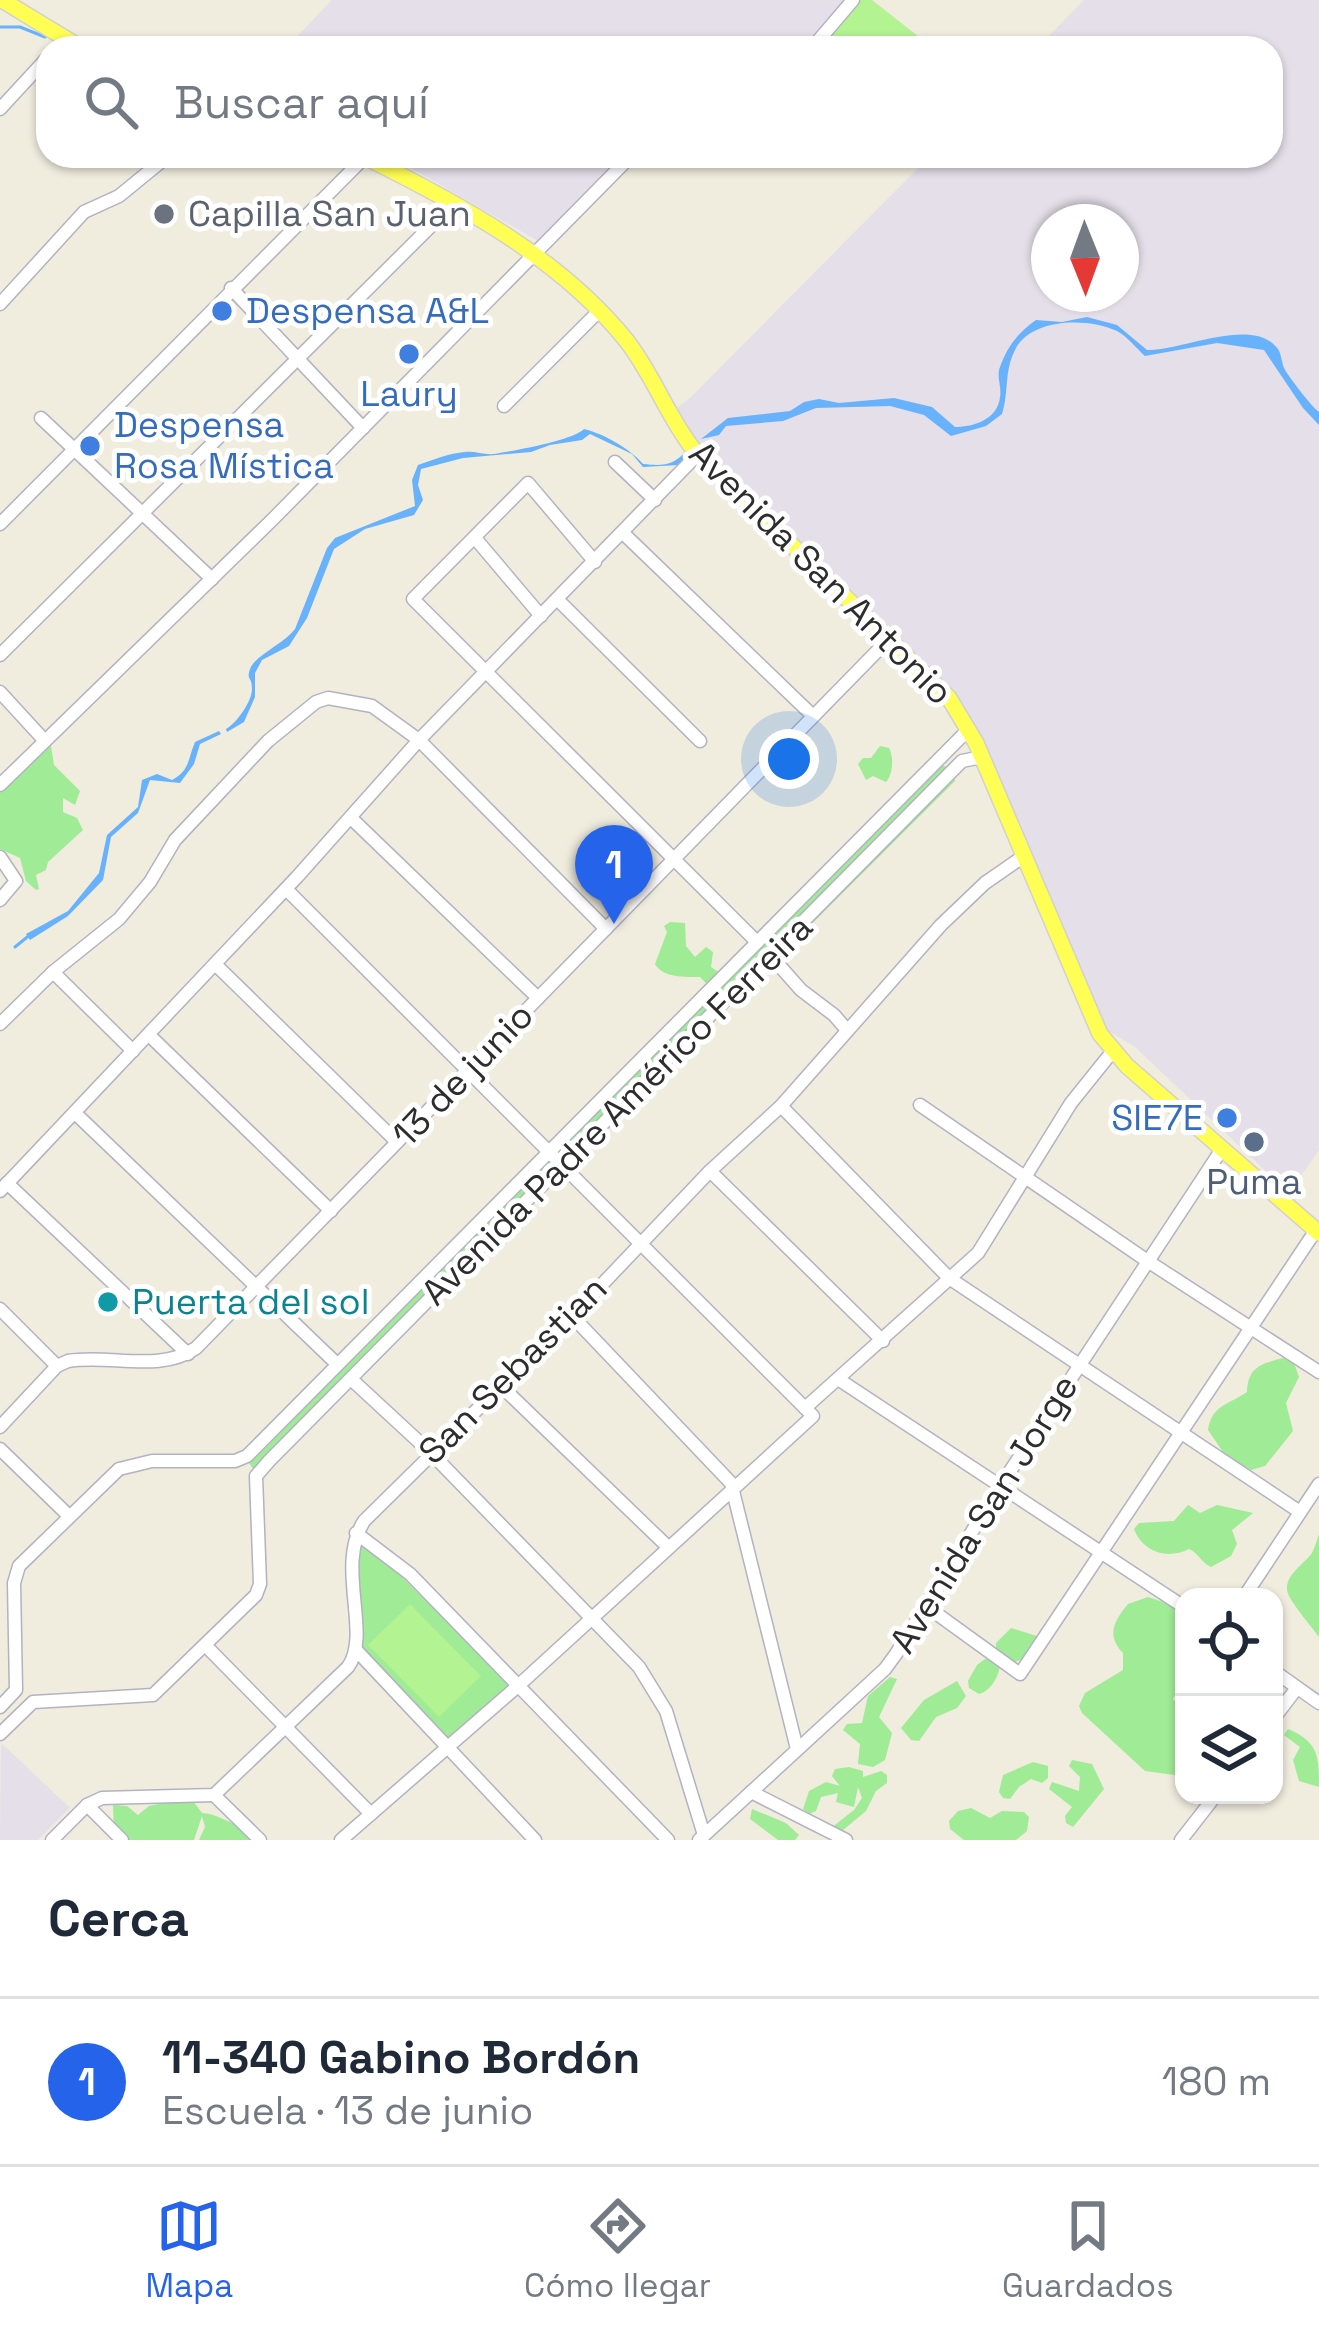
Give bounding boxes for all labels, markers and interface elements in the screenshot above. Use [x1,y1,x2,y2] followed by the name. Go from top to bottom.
[36,36,1283,168] search box
[78,69,144,135] icon: search
[174,74,429,131] text: Buscar aquí
[188,191,471,237] place label: Capilla San Juan
[151,201,177,227] marker: Capilla San Juan
[1031,204,1139,312] north arrow
[246,288,489,334] place label: Despensa A&L
[209,298,235,324] marker: Despensa A&L
[396,341,422,367] marker: Laury
[360,371,458,417] place label: Laury
[114,402,334,489] place label: Despensa Rosa Mística
[679,431,963,715] street label: Avenida San Antonio
[77,433,103,459] marker: Despensa Rosa Mística
[759,729,819,789] your location
[575,825,653,924] pin: 1
[412,905,822,1315] street label: Avenida Padre Américo Ferreira
[383,993,543,1157] street label: 13 de junio
[1111,1095,1203,1141] place label: SIE7E
[1214,1105,1240,1131] marker: SIE7E
[1241,1129,1267,1155] marker: Puma
[1206,1159,1302,1205] place label: Puma
[409,1266,617,1474] street label: San Sebastian
[132,1279,370,1325] place label: Puerta del sol
[95,1289,121,1315] marker: Puerta del sol
[880,1366,1088,1662] street label: Avenida San Jorge
[1175,1588,1283,1804] map controls
[1175,1588,1283,1696] button: locate
[1175,1696,1283,1804] button: layers
[48,1886,189,1951] text: Cerca
[162,2029,640,2086] text: 11-340 Gabino Bordón
[78,2057,96,2106] text: 1
[1162,2057,1271,2106] text: 180 m
[162,2086,533,2135] text: Escuela · 13 de junio
[145,2193,233,2307] tab: Mapa
[524,2193,711,2307] tab: Cómo llegar
[1002,2193,1174,2307] tab: Guardados

